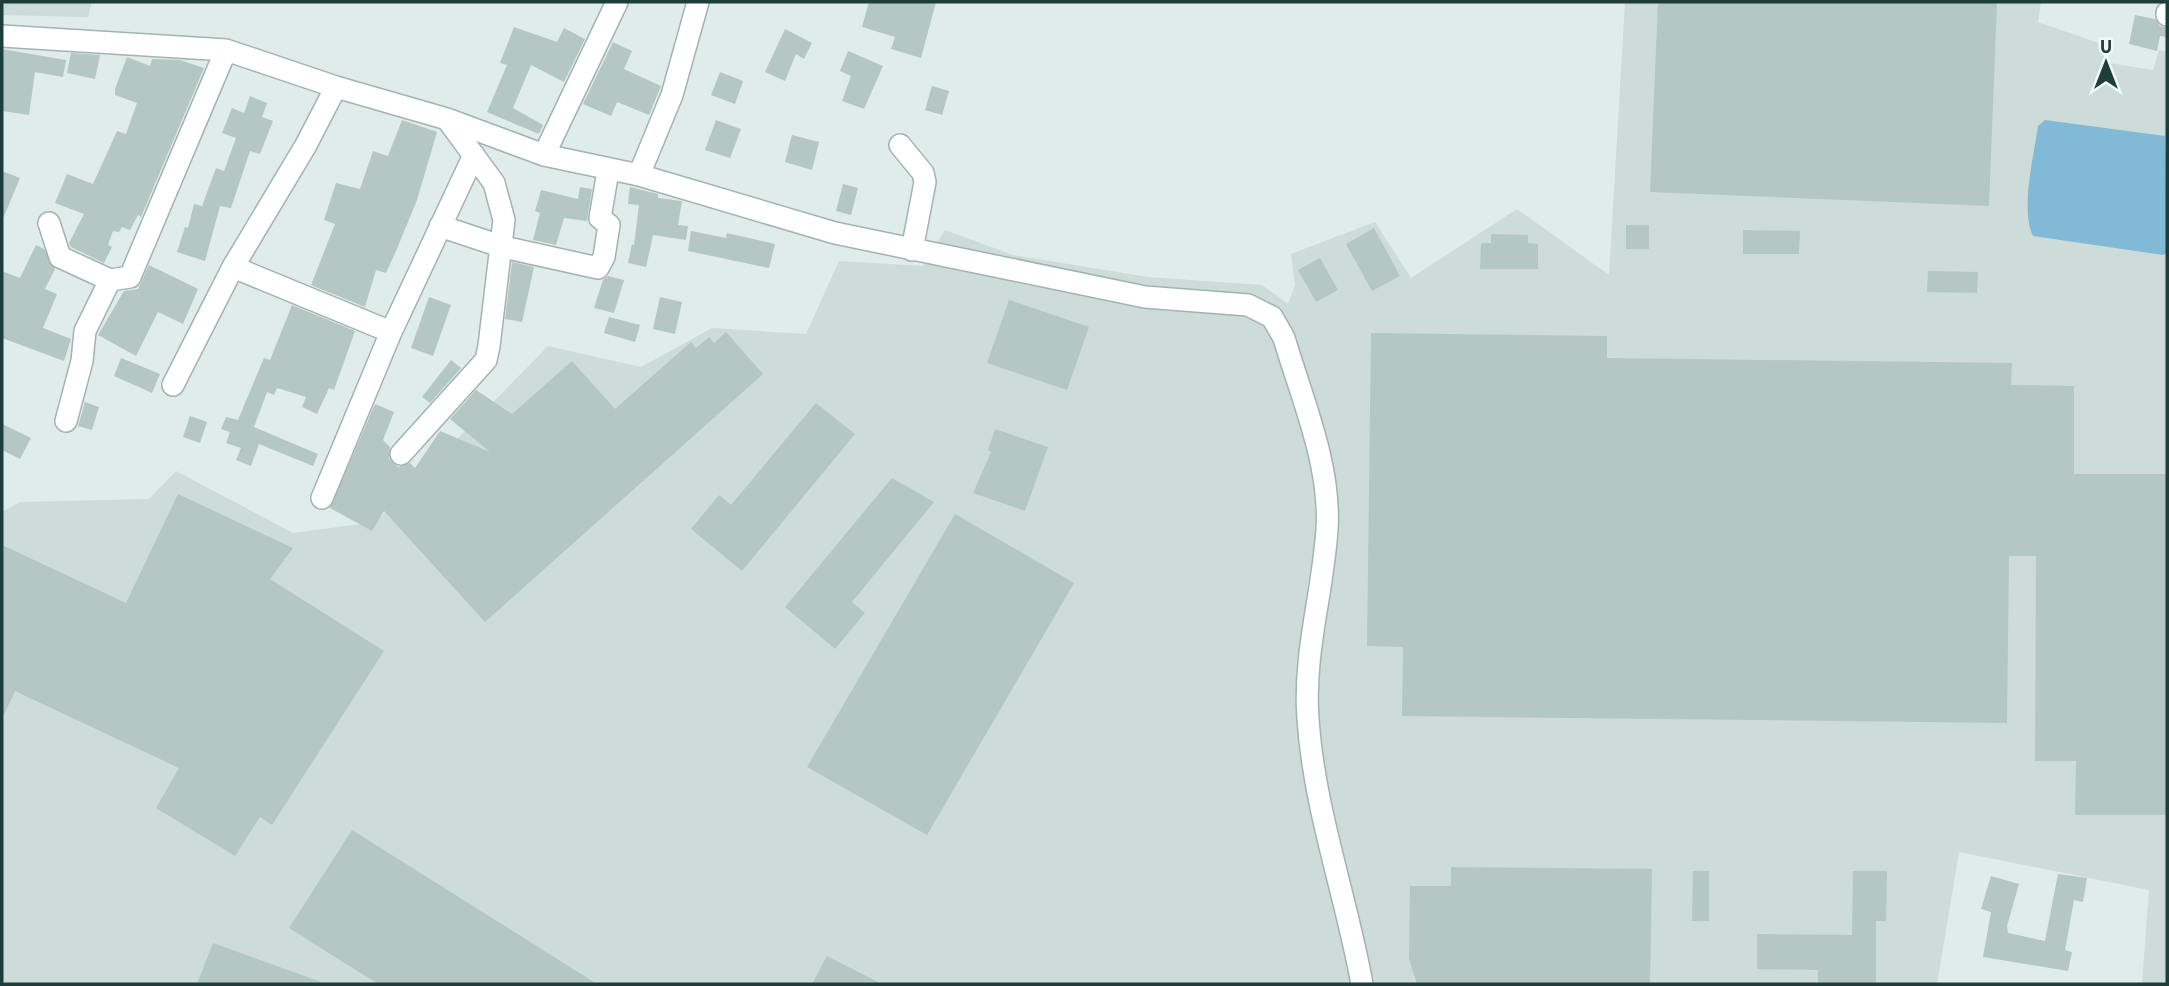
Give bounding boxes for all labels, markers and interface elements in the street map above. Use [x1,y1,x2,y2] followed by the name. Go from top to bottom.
[2071,28,2141,98] north arrow
[2100,34,2112,61] text: U

